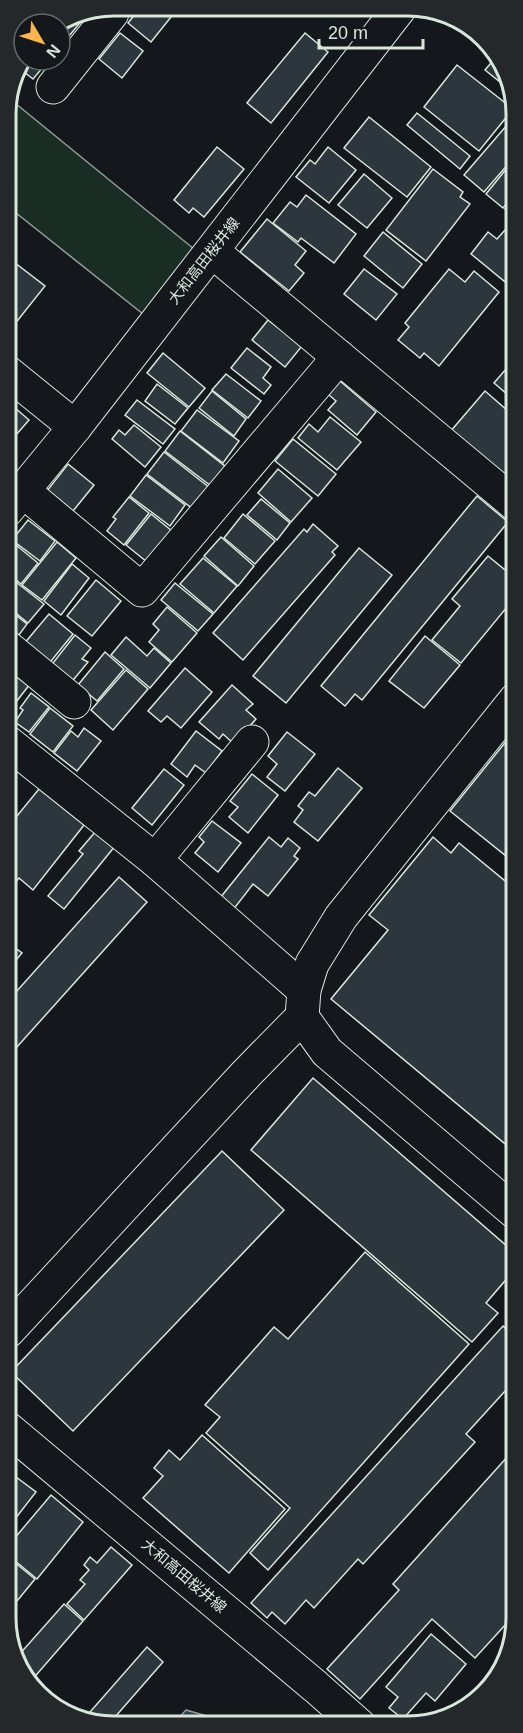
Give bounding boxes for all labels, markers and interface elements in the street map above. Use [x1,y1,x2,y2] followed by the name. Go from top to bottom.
[12,12,72,72] north arrow
[319,12,422,50] scale bar
[328,23,368,43] text: 20 m
[43,41,64,61] text: N
[165,214,243,307] street label: 大和高田桜井線
[139,1535,230,1616] street label: 大和高田桜井線

